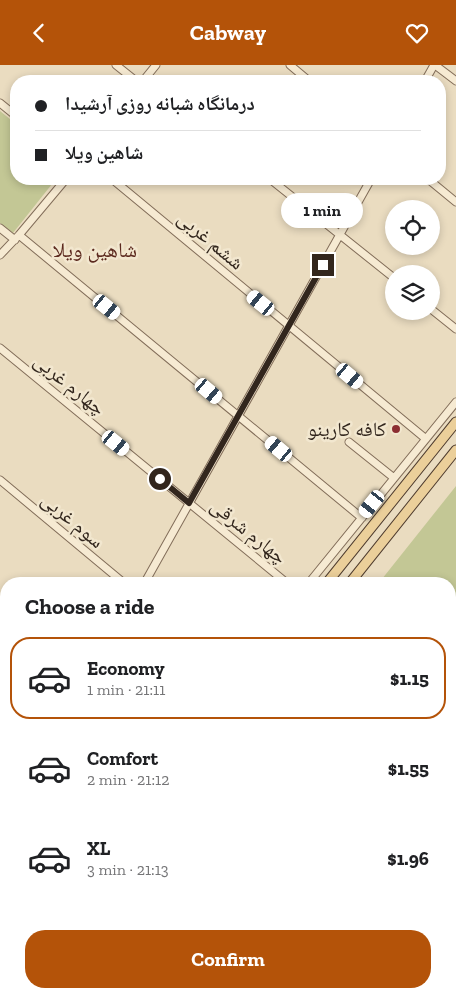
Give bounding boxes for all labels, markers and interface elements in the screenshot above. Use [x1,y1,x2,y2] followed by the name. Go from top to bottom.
[25,19,53,47] icon: back
[190,19,266,46] text: Cabway
[403,19,431,47] icon: heart
[65,92,255,115] text: درمانگاه شبانه روزی آرشیدا
[65,141,143,164] text: شاهین ویلا
[282,193,364,227] callout: 1 min
[385,200,440,320] map controls
[385,200,440,255] button: locate
[303,201,341,220] text: 1 min
[172,205,249,276] street label: ششم غربی
[53,237,137,263] district label: شاهین ویلا
[312,254,334,276] route end
[385,265,440,320] button: layers
[244,288,277,318] car
[90,292,123,322] car
[28,348,111,422] street label: چهارم غربی
[333,361,366,391] car
[192,376,225,406] car
[308,417,386,441] place label: کافه کارینو
[390,423,402,435] marker: کافه کارینو
[99,428,132,458] car
[262,434,295,464] car
[149,468,171,490] route start
[36,487,109,555] street label: سوم غربی
[356,488,387,520] car
[205,493,292,571] street label: چهارم شرقی
[25,593,155,620] text: Choose a ride
[27,656,72,701] icon: car
[87,657,165,680] text: Economy
[390,667,429,690] text: $1.15
[87,680,165,699] text: 1 min · 21:11
[27,746,72,791] icon: car
[87,747,158,770] text: Comfort
[388,757,429,780] text: $1.55
[87,770,169,789] text: 2 min · 21:12
[27,836,72,881] icon: car
[87,837,110,860] text: XL
[387,847,429,870] text: $1.96
[87,860,169,879] text: 3 min · 21:13
[25,930,431,988] button: Confirm

